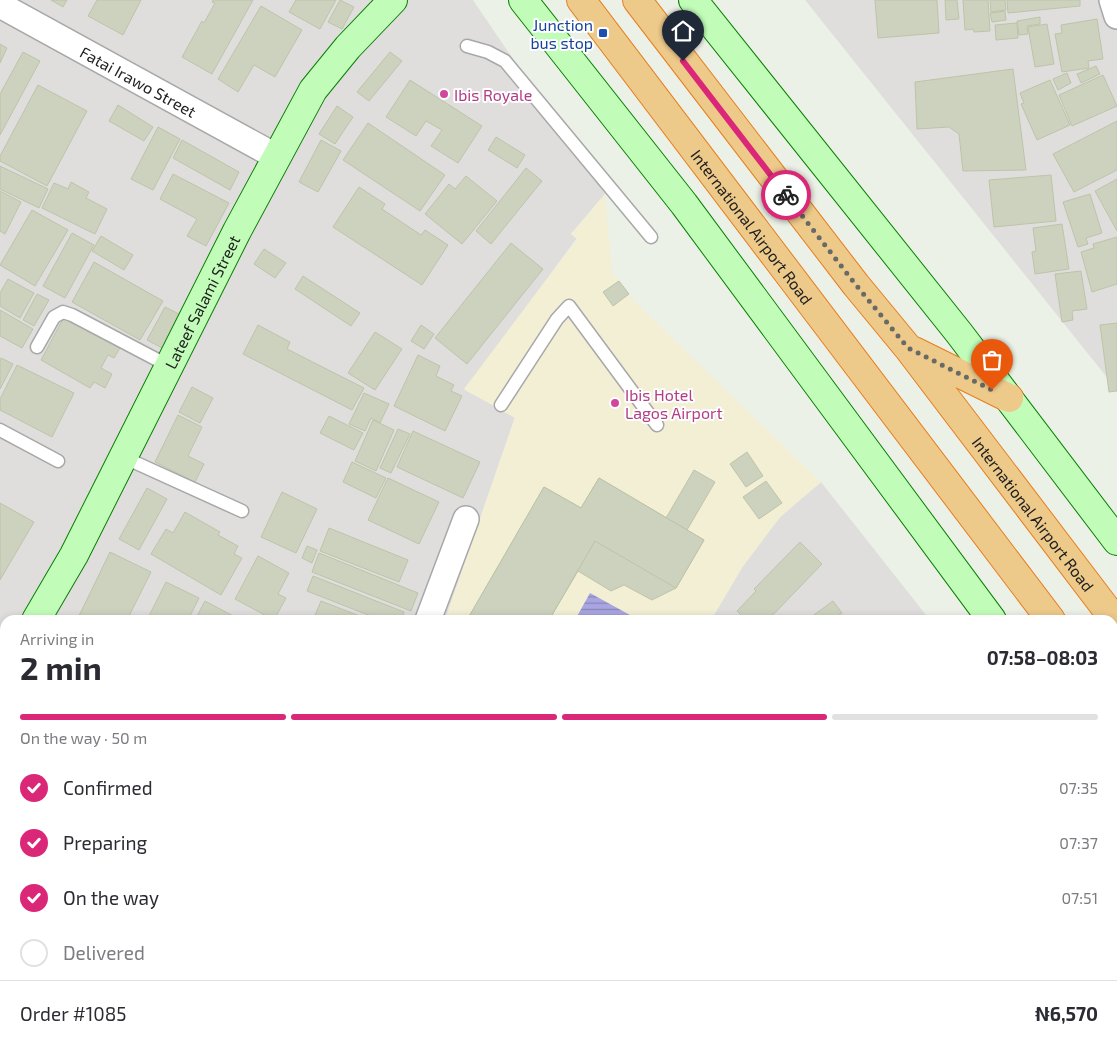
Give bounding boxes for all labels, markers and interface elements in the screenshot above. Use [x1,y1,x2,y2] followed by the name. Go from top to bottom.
[662,10,704,61] pin
[530,15,593,52] place label: Junction bus stop
[669,17,697,45] icon: home
[597,27,609,39] marker: Junction bus stop
[77,42,200,120] street label: Fatai Irawo Street
[454,85,532,104] place label: Ibis Royale
[438,88,450,100] marker: Ibis Royale
[688,145,817,307] street label: International Airport Road
[761,170,811,220] courier
[772,181,800,209] icon: bike
[160,232,243,372] street label: Lateef Salami Street
[971,339,1013,390] pin
[978,346,1006,374] icon: bag
[625,385,723,422] place label: Ibis Hotel Lagos Airport
[609,397,621,409] marker: Ibis Hotel Lagos Airport
[969,432,1099,595] street label: International Airport Road
[20,629,94,648] text: Arriving in
[987,646,1098,669] text: 07:58–08:03
[20,648,102,686] text: 2 min
[20,728,147,747] text: On the way · 50 m
[20,774,48,802] icon: check
[63,776,153,799] text: Confirmed
[1059,778,1098,797] text: 07:35
[20,829,48,857] icon: check
[63,831,147,854] text: Preparing
[1059,833,1098,852] text: 07:37
[20,884,48,912] icon: check
[63,886,159,909] text: On the way
[1061,888,1098,907] text: 07:51
[63,941,145,964] text: Delivered
[20,1002,126,1025] text: Order #1085
[1035,1002,1098,1025] text: ₦6,570

